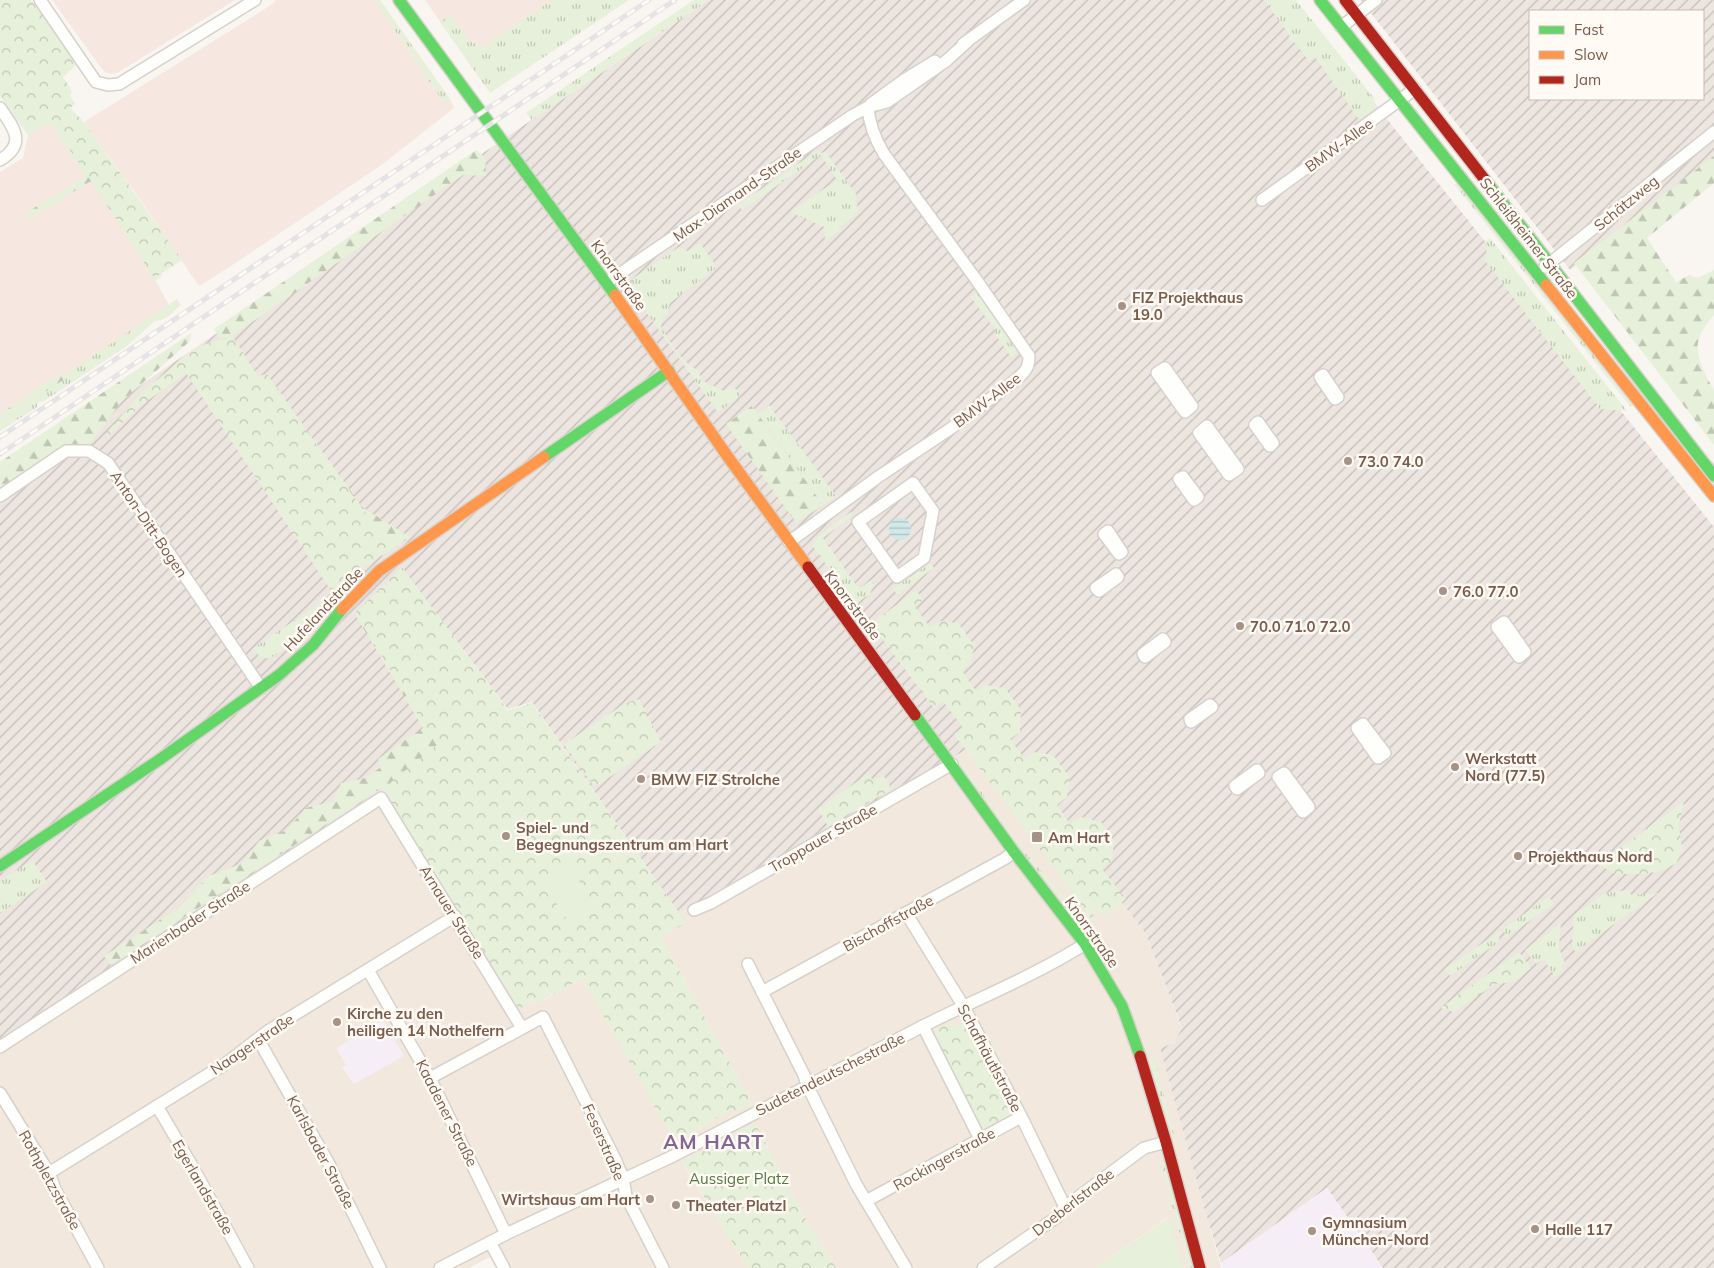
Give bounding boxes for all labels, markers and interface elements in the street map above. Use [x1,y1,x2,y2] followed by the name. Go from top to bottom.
[1529,10,1704,100] legend
[1574,20,1604,39] text: Fast
[1574,45,1608,64] text: Slow
[1574,70,1601,89] text: Jam
[1301,114,1377,176] street label: BMW-Allee
[669,143,805,245] street label: Max-Diamand-Straße
[1590,171,1662,235] street label: Schätzweg
[1476,174,1582,302] street label: Schleißheimer Straße
[587,236,651,314] street label: Knorrstraße
[1132,288,1243,324] place label: FIZ Projekthaus 19.0
[1116,300,1128,312] marker: FIZ Projekthaus 19.0
[949,368,1025,432] street label: BMW-Allee
[1358,452,1424,471] place label: 73.0 74.0
[1342,455,1354,467] marker: 73.0 74.0
[106,467,192,581] street label: Anton-Ditt-Bogen
[279,563,367,655] street label: Hufelandstraße
[821,566,885,644] street label: Knorrstraße
[1453,582,1519,601] place label: 76.0 77.0
[1437,585,1449,597] marker: 76.0 77.0
[1250,617,1350,636] place label: 70.0 71.0 72.0
[1234,620,1246,632] marker: 70.0 71.0 72.0
[1465,749,1546,785] place label: Werkstatt Nord (77.5)
[1449,761,1461,773] marker: Werkstatt Nord (77.5)
[651,770,780,789] place label: BMW FIZ Strolche
[635,773,647,785] marker: BMW FIZ Strolche
[766,799,880,877] street label: Troppauer Straße
[516,818,728,854] place label: Spiel- und Begegnungszentrum am Hart
[1048,828,1110,847] place label: Am Hart
[500,830,512,842] marker: Spiel- und Begegnungszentrum am Hart
[1030,830,1044,844] marker: Am Hart
[1528,847,1653,866] place label: Projekthaus Nord
[1512,850,1524,862] marker: Projekthaus Nord
[416,862,488,962] street label: Arnauer Straße
[127,876,253,968] street label: Marienbader Straße
[839,890,937,956] street label: Bischoffstraße
[1061,893,1123,971] street label: Knorrstraße
[954,1001,1026,1115] street label: Schafhäutlstraße
[347,1004,504,1040] place label: Kirche zu den heiligen 14 Nothelfern
[207,1009,297,1079] street label: Naagerstraße
[331,1016,343,1028] marker: Kirche zu den heiligen 14 Nothelfern
[752,1028,908,1120] street label: Sudetendeutschestraße
[412,1056,482,1170] street label: Kaadener Straße
[283,1092,359,1212] street label: Karlsbader Straße
[579,1101,629,1183] street label: Feserstraße
[890,1123,998,1195] street label: Rockingerstraße
[15,1127,85,1233] street label: Rothpletzstraße
[663,1129,765,1154] district label: AM HART
[168,1136,238,1238] street label: Egerlandstraße
[1028,1164,1118,1240] street label: Doeberlstraße
[689,1169,789,1188] park label: Aussiger Platz
[501,1190,640,1209] place label: Wirtshaus am Hart
[644,1193,656,1205] marker: Wirtshaus am Hart
[686,1196,786,1215] place label: Theater Platzl
[670,1199,682,1211] marker: Theater Platzl
[1322,1213,1429,1249] place label: Gymnasium München-Nord
[1545,1220,1613,1239] place label: Halle 117
[1529,1223,1541,1235] marker: Halle 117
[1306,1225,1318,1237] marker: Gymnasium München-Nord

